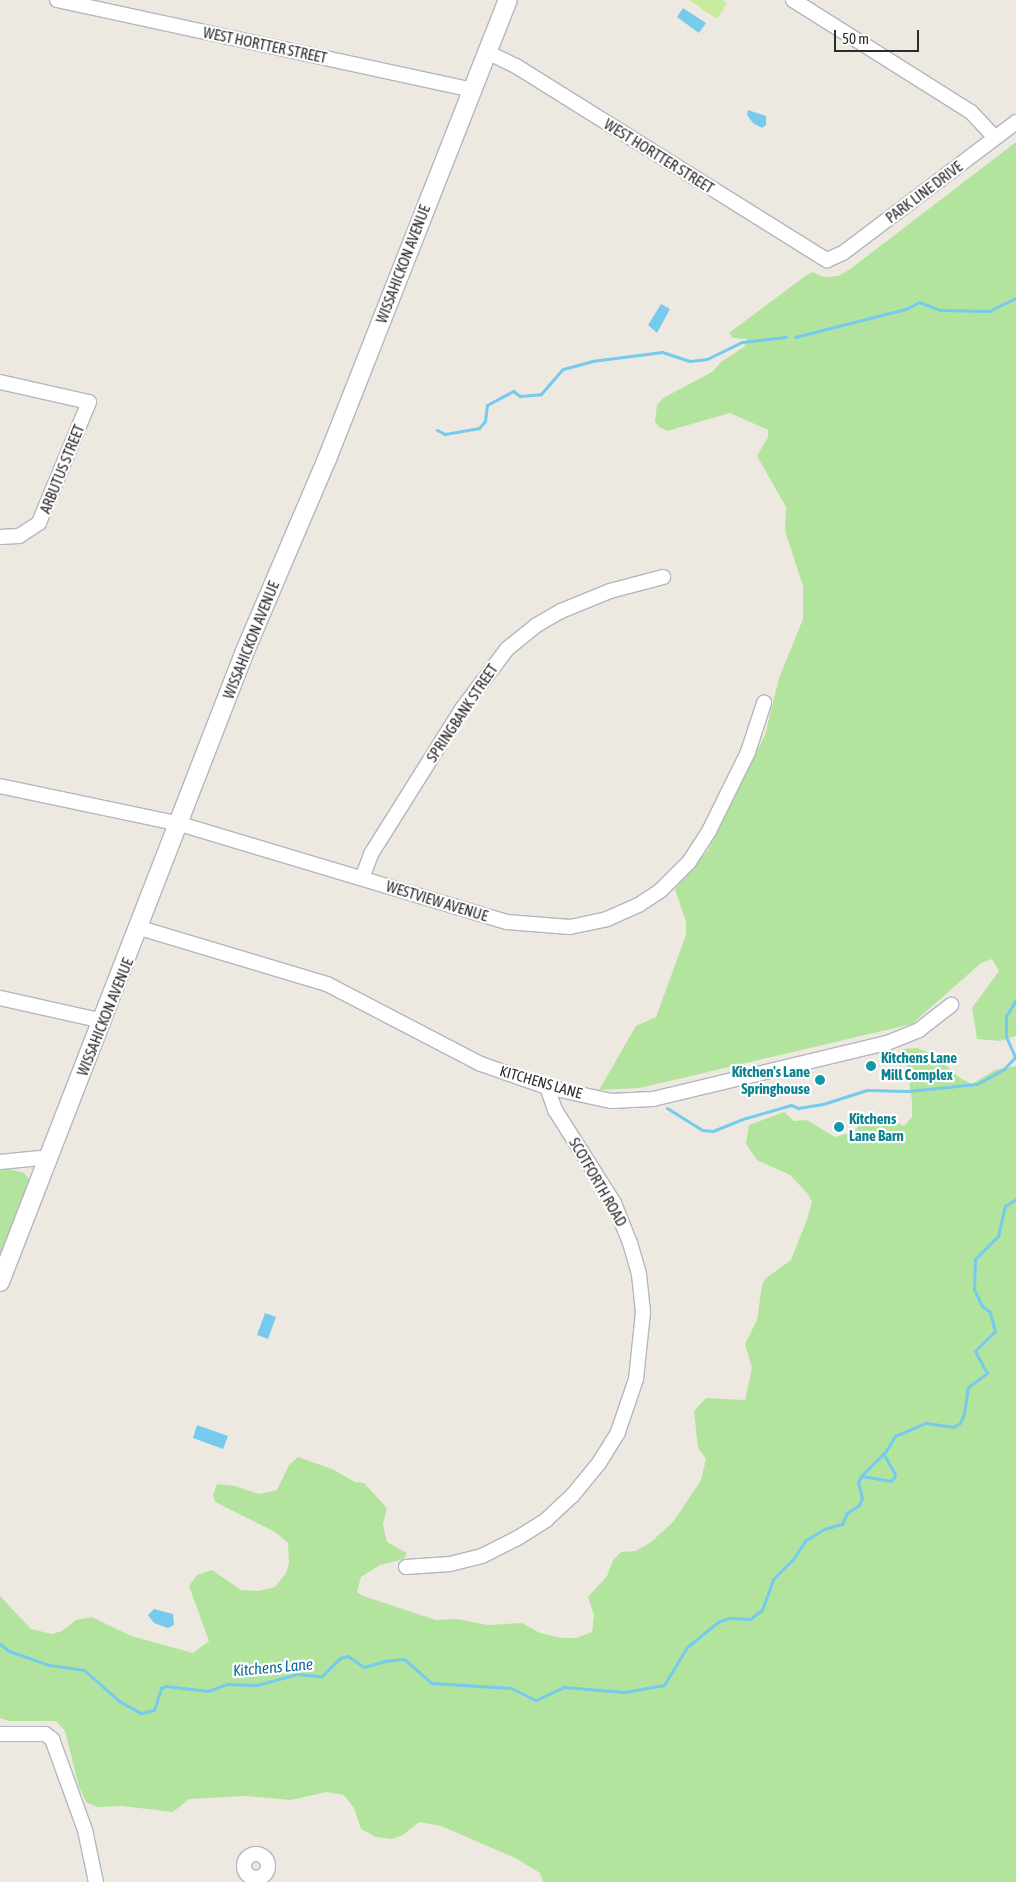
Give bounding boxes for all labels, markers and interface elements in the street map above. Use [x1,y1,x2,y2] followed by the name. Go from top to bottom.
[836,20,921,52] scale bar
[201,23,329,67] street label: WEST HORTTER STREET
[842,30,869,47] text: 50 m
[601,115,717,197] street label: WEST HORTTER STREET
[882,157,966,227] street label: PARK LINE DRIVE
[372,202,434,326] street label: WISSAHICKON AVENUE
[36,422,88,516] street label: ARBUTUS STREET
[219,579,283,701] street label: WISSAHICKON AVENUE
[423,661,501,765] street label: SPRINGBANK STREET
[384,877,490,925] street label: WESTVIEW AVENUE
[73,956,137,1078] street label: WISSAHICKON AVENUE
[881,1048,957,1083] place label: Kitchens Lane Mill Complex
[865,1060,877,1072] marker: Kitchens Lane Mill Complex
[498,1062,584,1102] street label: KITCHENS LANE
[732,1062,810,1097] place label: Kitchen's Lane Springhouse
[814,1074,826,1086] marker: Kitchen's Lane Springhouse
[849,1109,904,1144] place label: Kitchens Lane Barn
[833,1121,845,1133] marker: Kitchens Lane Barn
[565,1134,631,1230] street label: SCOTFORTH ROAD
[232,1654,314,1680] water label: Kitchens Lane

